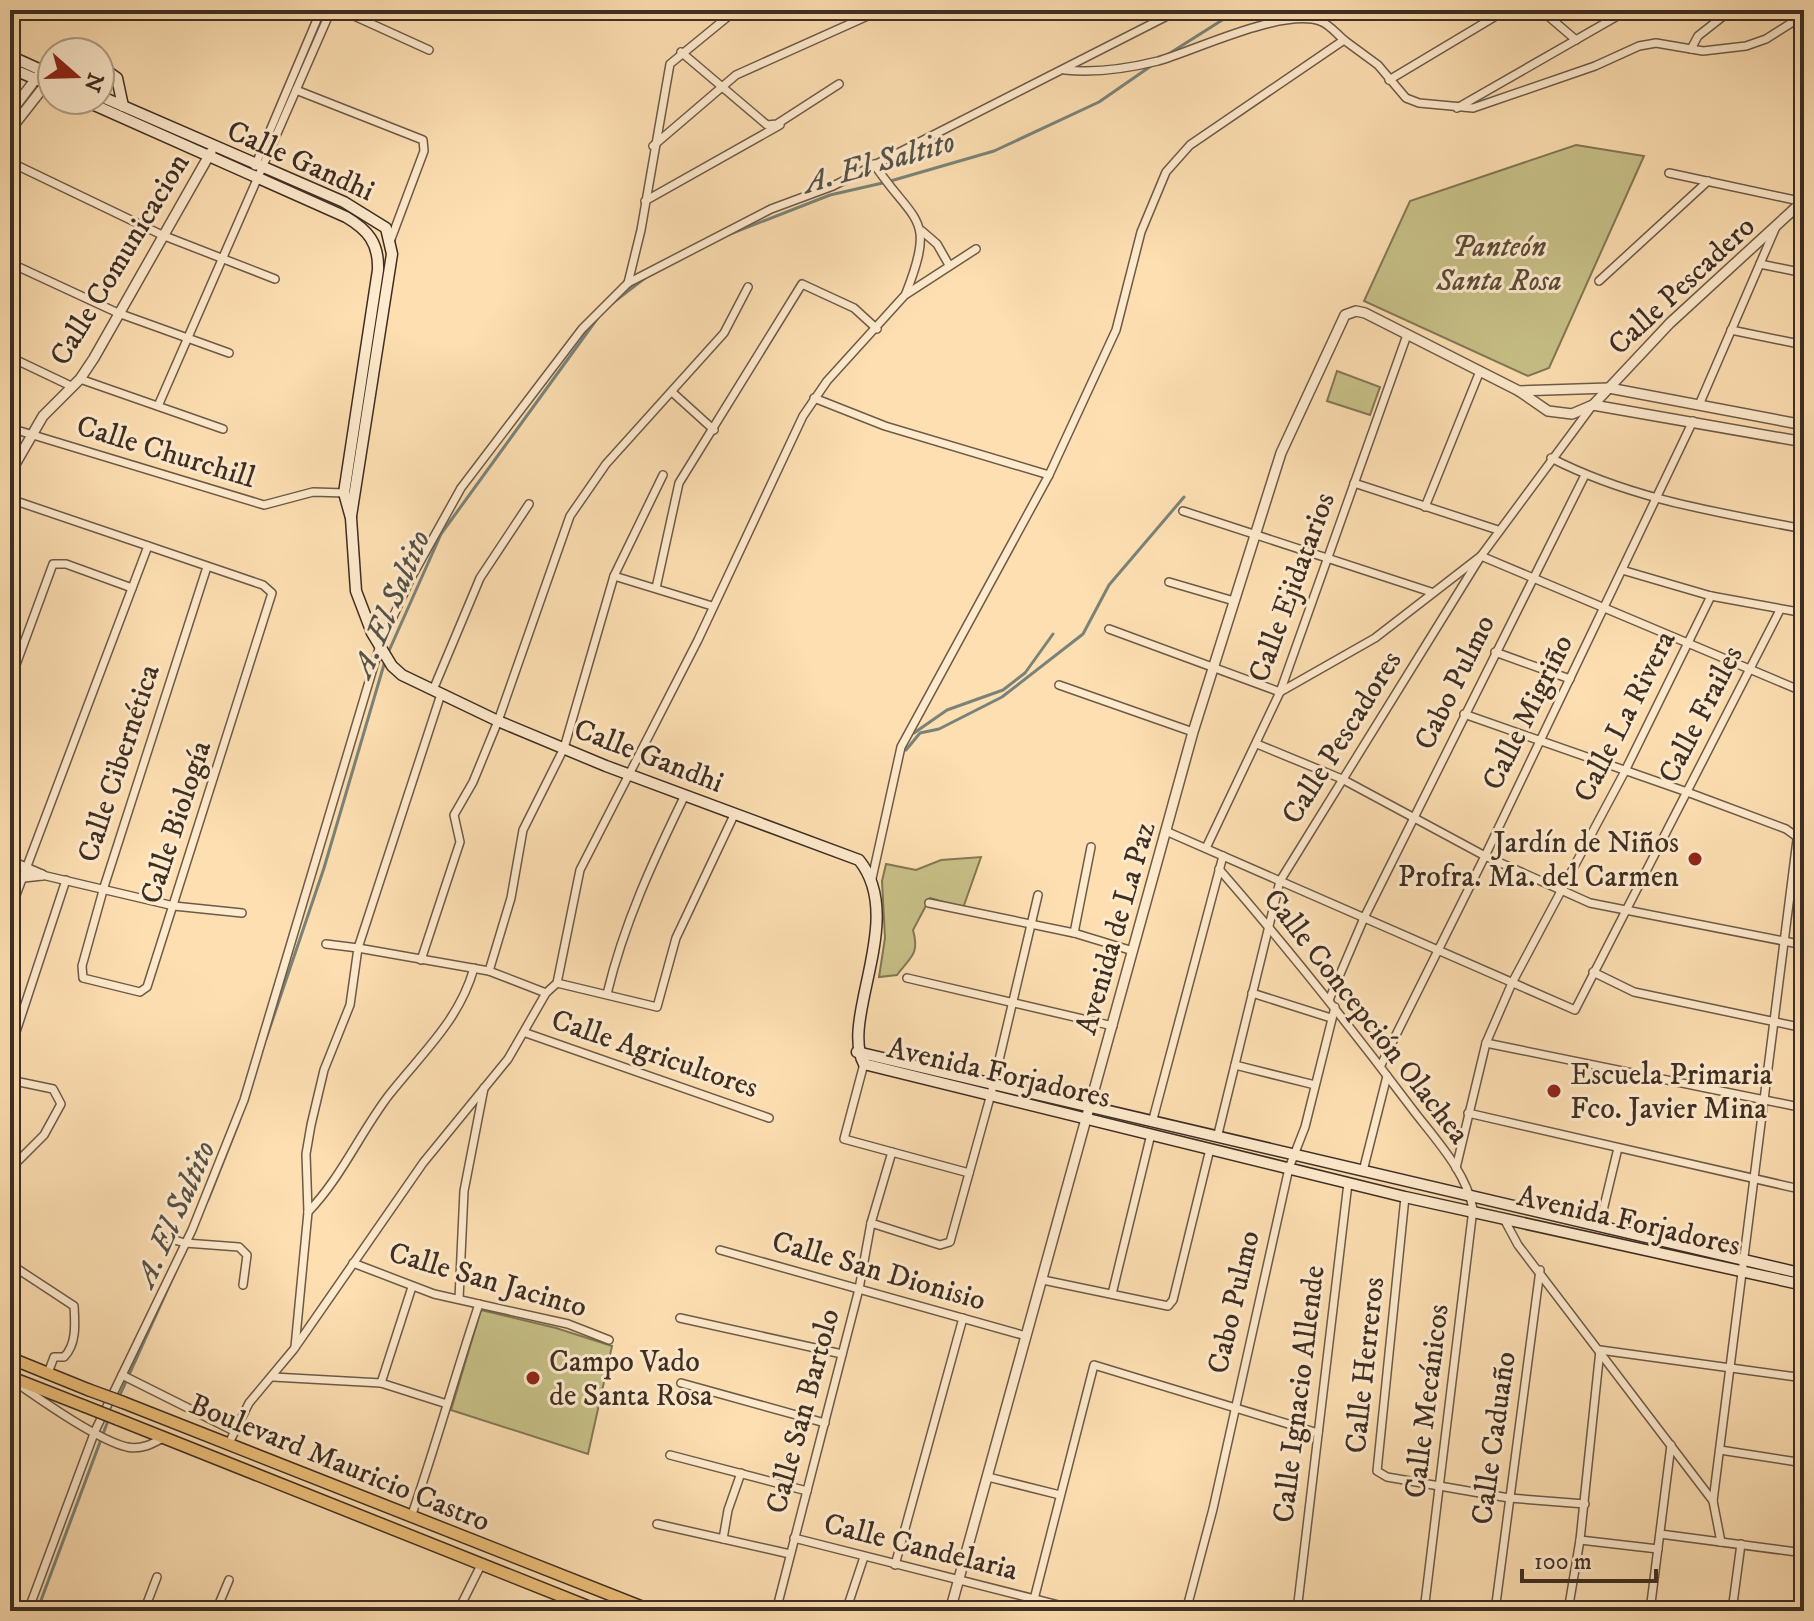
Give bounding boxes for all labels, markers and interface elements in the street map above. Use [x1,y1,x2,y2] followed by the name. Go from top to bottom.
[36,36,116,116] north arrow
[78,69,109,95] text: N
[221,112,380,210] street label: Calle Gandhi
[797,122,960,204] water label: A. El Saltito
[42,147,198,373] street label: Calle Comunicacion
[1601,209,1763,364] street label: Calle Pescadero
[1435,229,1562,300] park label: Panteón Santa Rosa
[72,408,259,497] street label: Calle Churchill
[1241,488,1344,687] street label: Calle Ejidatarios
[342,525,441,686] water label: A. El Saltito
[1407,609,1504,756] street label: Cabo Pulmo
[1566,625,1684,809] street label: Calle La Rivera
[1475,629,1582,796] street label: Calle Migriño
[1651,640,1752,790] street label: Calle Frailes
[1274,644,1410,831] street label: Calle Pescadores
[70,660,169,867] street label: Calle Cibernética
[568,711,728,802] street label: Calle Gandhi
[133,736,220,909] street label: Calle Biología
[1068,818,1164,1039] street label: Avenida de La Paz
[1398,825,1679,896] place label: Jardín de Niños Profra. Ma. del Carmen
[1686,850,1704,868] marker: Jardín de Niños Profra. Ma. del Carmen
[1255,882,1477,1152] street label: Calle Concepción Olachea
[546,1002,763,1107] street label: Calle Agricultores
[884,1030,1114,1117] street label: Avenida Forjadores
[1570,1057,1773,1128] place label: Escuela Primaria Fco. Javier Mina
[1545,1082,1563,1100] marker: Escuela Primaria Fco. Javier Mina
[125,1135,226,1296] water label: A. El Saltito
[1514,1178,1744,1265] street label: Avenida Forjadores
[768,1223,990,1320] street label: Calle San Dionisio
[1200,1227,1269,1377] street label: Cabo Pulmo
[384,1234,591,1326] street label: Calle San Jacinto
[1265,1263,1334,1525] street label: Calle Ignacio Allende
[1338,1275,1393,1455] street label: Calle Herreros
[1397,1302,1458,1500] street label: Calle Mecánicos
[758,1305,849,1518] street label: Calle San Bartolo
[549,1344,713,1415] place label: Campo Vado de Santa Rosa
[1464,1349,1525,1527] street label: Calle Caduaño
[524,1369,542,1387] marker: Campo Vado de Santa Rosa
[184,1386,495,1541] street label: Boulevard Mauricio Castro
[820,1505,1022,1589] street label: Calle Candelaria
[1522,1533,1656,1583] scale bar
[1534,1547,1592,1577] text: 100 m

